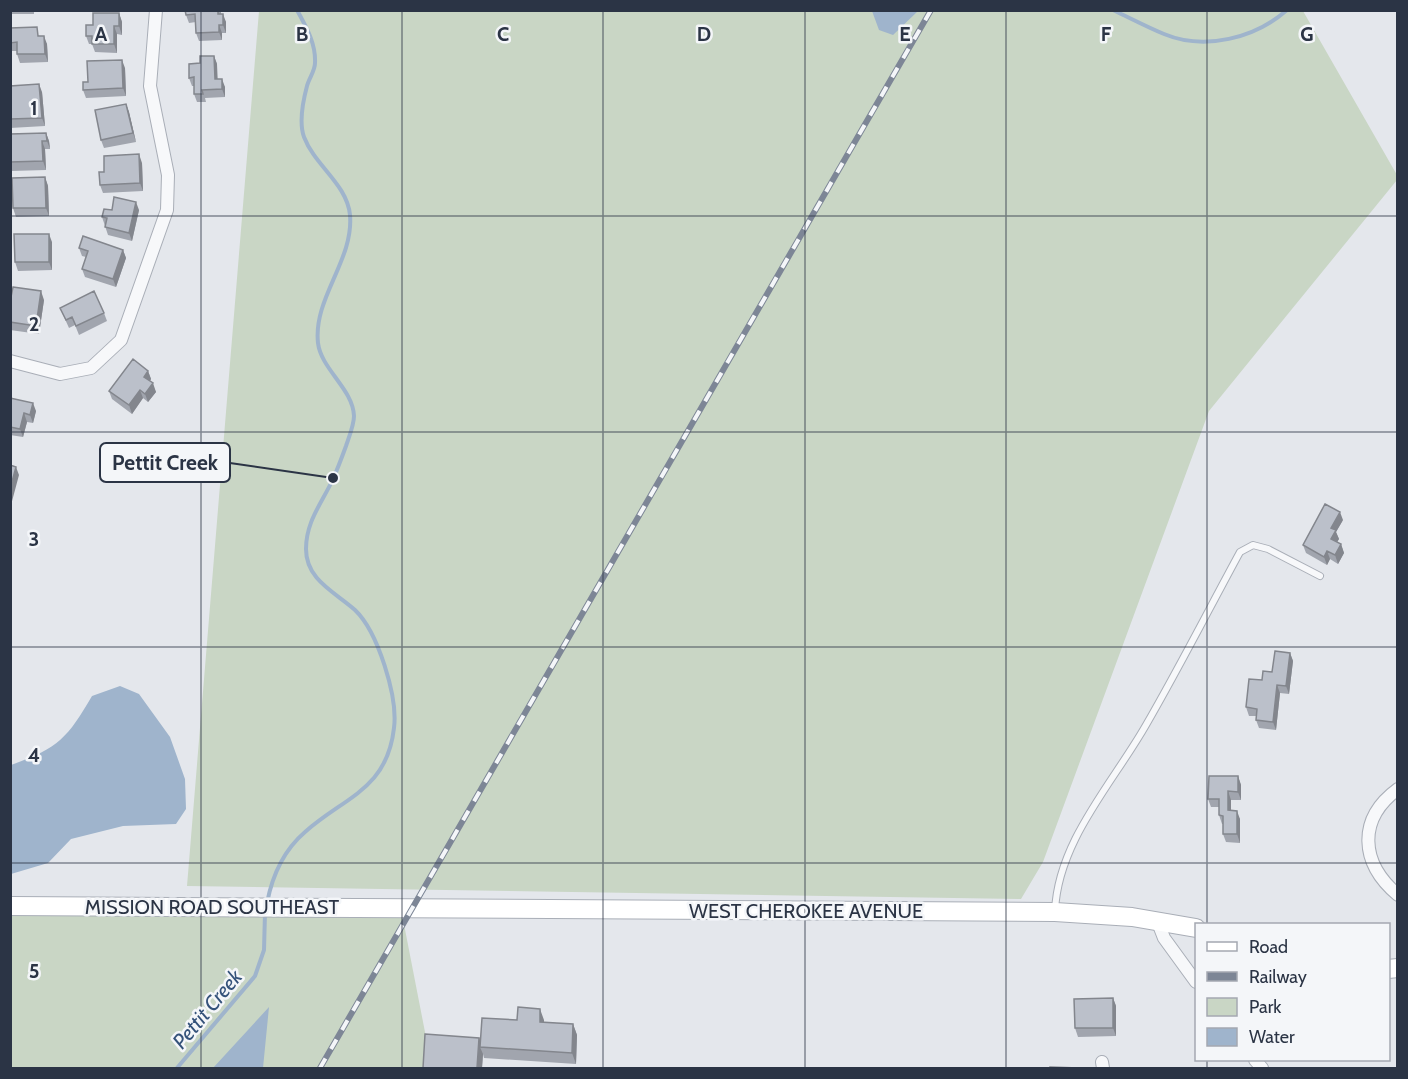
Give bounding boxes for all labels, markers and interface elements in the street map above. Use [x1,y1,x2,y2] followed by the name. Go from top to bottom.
[95,22,108,46] text: A
[296,22,308,46] text: B
[497,22,509,46] text: C
[697,22,711,46] text: D
[899,22,911,46] text: E
[1101,22,1112,46] text: F
[1300,22,1314,46] text: G
[30,96,38,120] text: 1
[29,312,39,336] text: 2
[100,443,230,482] callout: Pettit Creek
[112,450,219,475] text: Pettit Creek
[29,527,39,551] text: 3
[28,743,40,767] text: 4
[85,895,340,919] street label: MISSION ROAD SOUTHEAST
[689,899,923,923] street label: WEST CHEROKEE AVENUE
[1195,923,1390,1061] legend
[1249,936,1288,958] text: Road
[29,959,39,983] text: 5
[167,964,248,1053] water label: Pettit Creek
[1249,966,1307,988] text: Railway
[1249,996,1282,1018] text: Park
[1249,1026,1295,1048] text: Water

